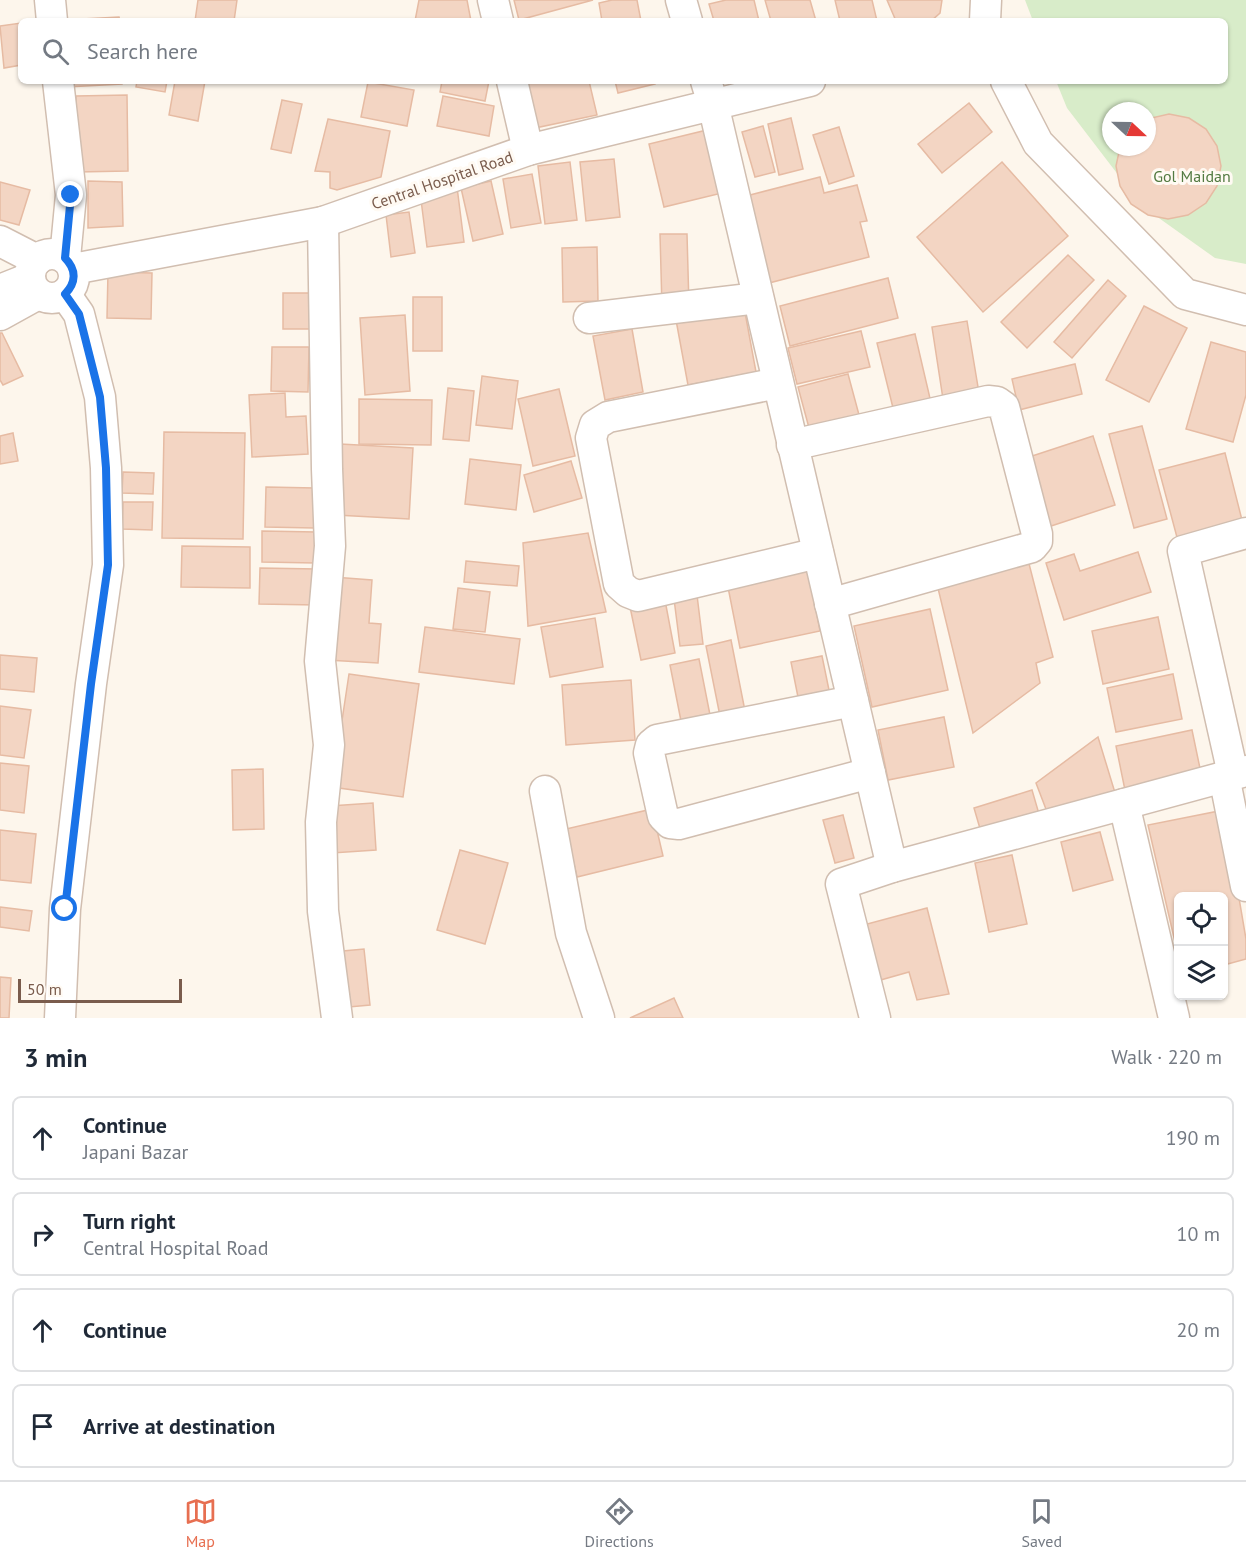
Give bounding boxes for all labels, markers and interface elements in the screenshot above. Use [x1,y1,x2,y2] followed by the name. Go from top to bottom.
[18,18,1228,84] search box
[39,35,72,68] icon: search
[87,37,198,65] text: Search here
[1102,102,1156,156] north arrow
[369,146,515,214] street label: Central Hospital Road
[1153,166,1231,186] park label: Gol Maidan
[57,181,83,207] route end
[1174,892,1228,1000] map controls
[1174,892,1228,946] button: locate
[51,895,77,921] route start
[1174,946,1228,1000] button: layers
[18,976,182,1004] scale bar
[27,979,62,999] text: 50 m
[24,1041,87,1074] text: 3 min
[1111,1044,1222,1070] text: Walk · 220 m
[83,1111,167,1139] text: Continue
[26,1122,59,1155] icon: ahead
[1166,1125,1220,1151] text: 190 m
[83,1139,188,1165] text: Japani Bazar
[83,1207,175,1235] text: Turn right
[26,1218,59,1251] icon: right
[1177,1221,1220,1247] text: 10 m
[83,1235,268,1261] text: Central Hospital Road
[26,1314,59,1347] icon: ahead
[83,1316,167,1344] text: Continue
[1177,1317,1220,1343] text: 20 m
[26,1410,59,1443] icon: arrive
[83,1412,275,1440] text: Arrive at destination
[184,1495,217,1551] tab: Map
[585,1495,654,1551] tab: Directions
[1021,1495,1062,1551] tab: Saved

